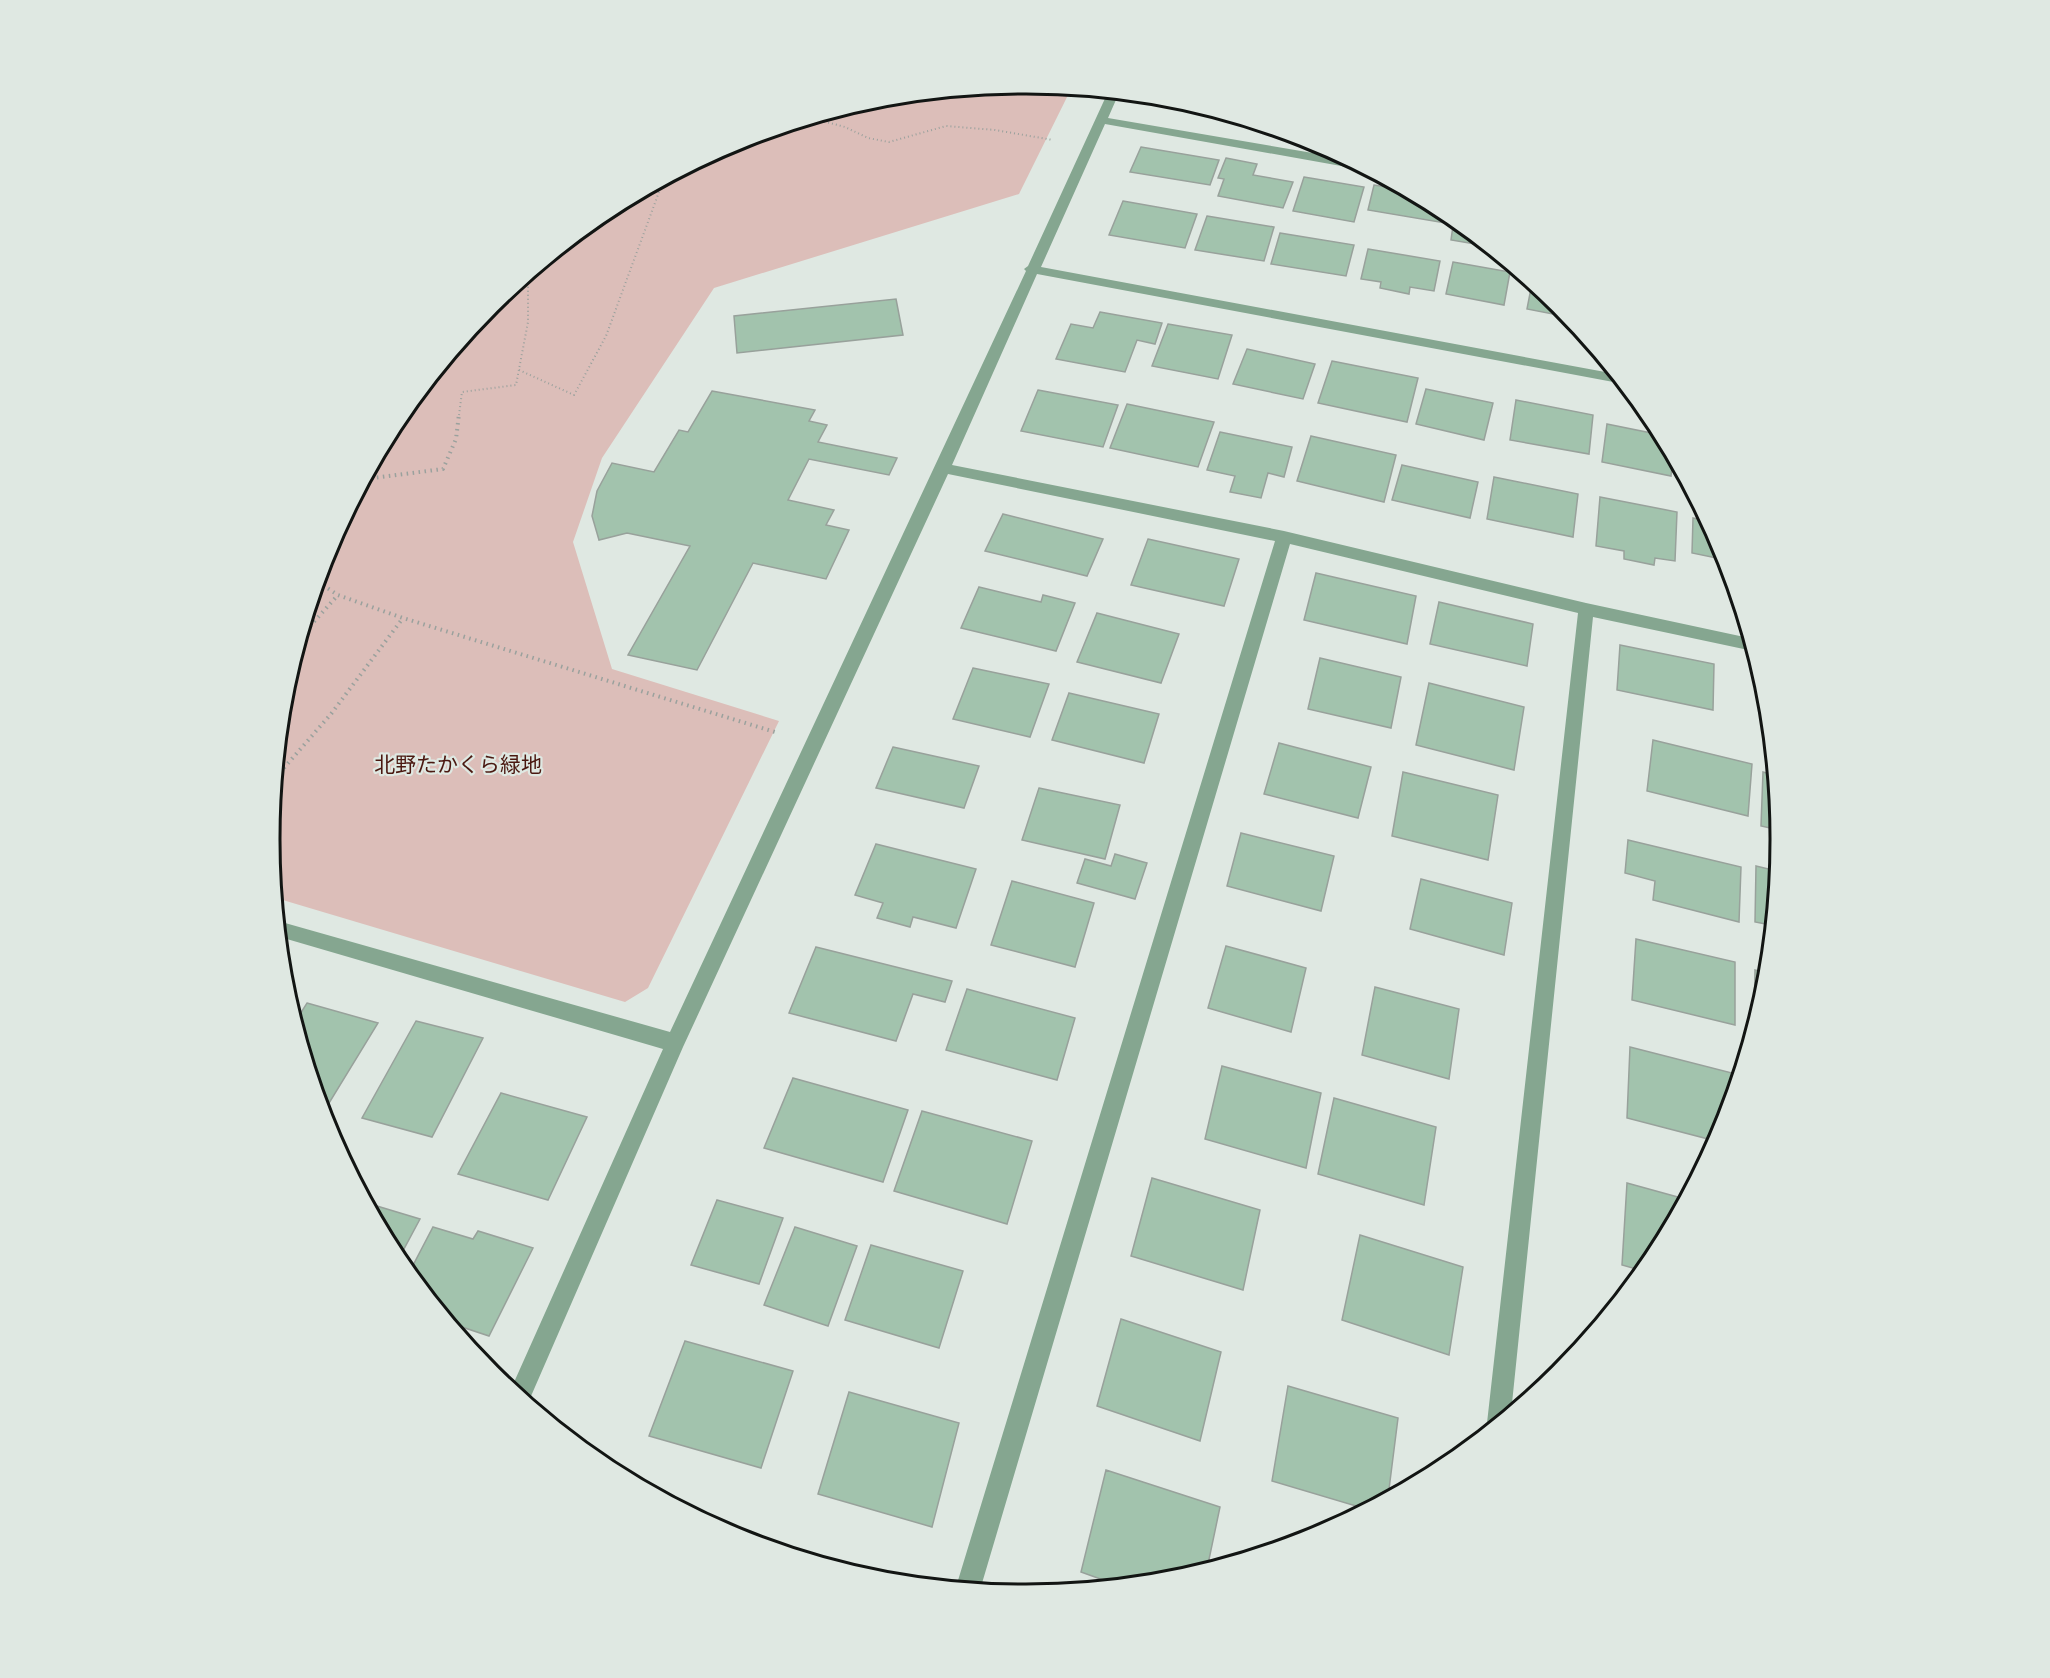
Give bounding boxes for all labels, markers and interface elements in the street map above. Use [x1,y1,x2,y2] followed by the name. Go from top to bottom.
[374,750,542,779] park label: 北野たかくら緑地

